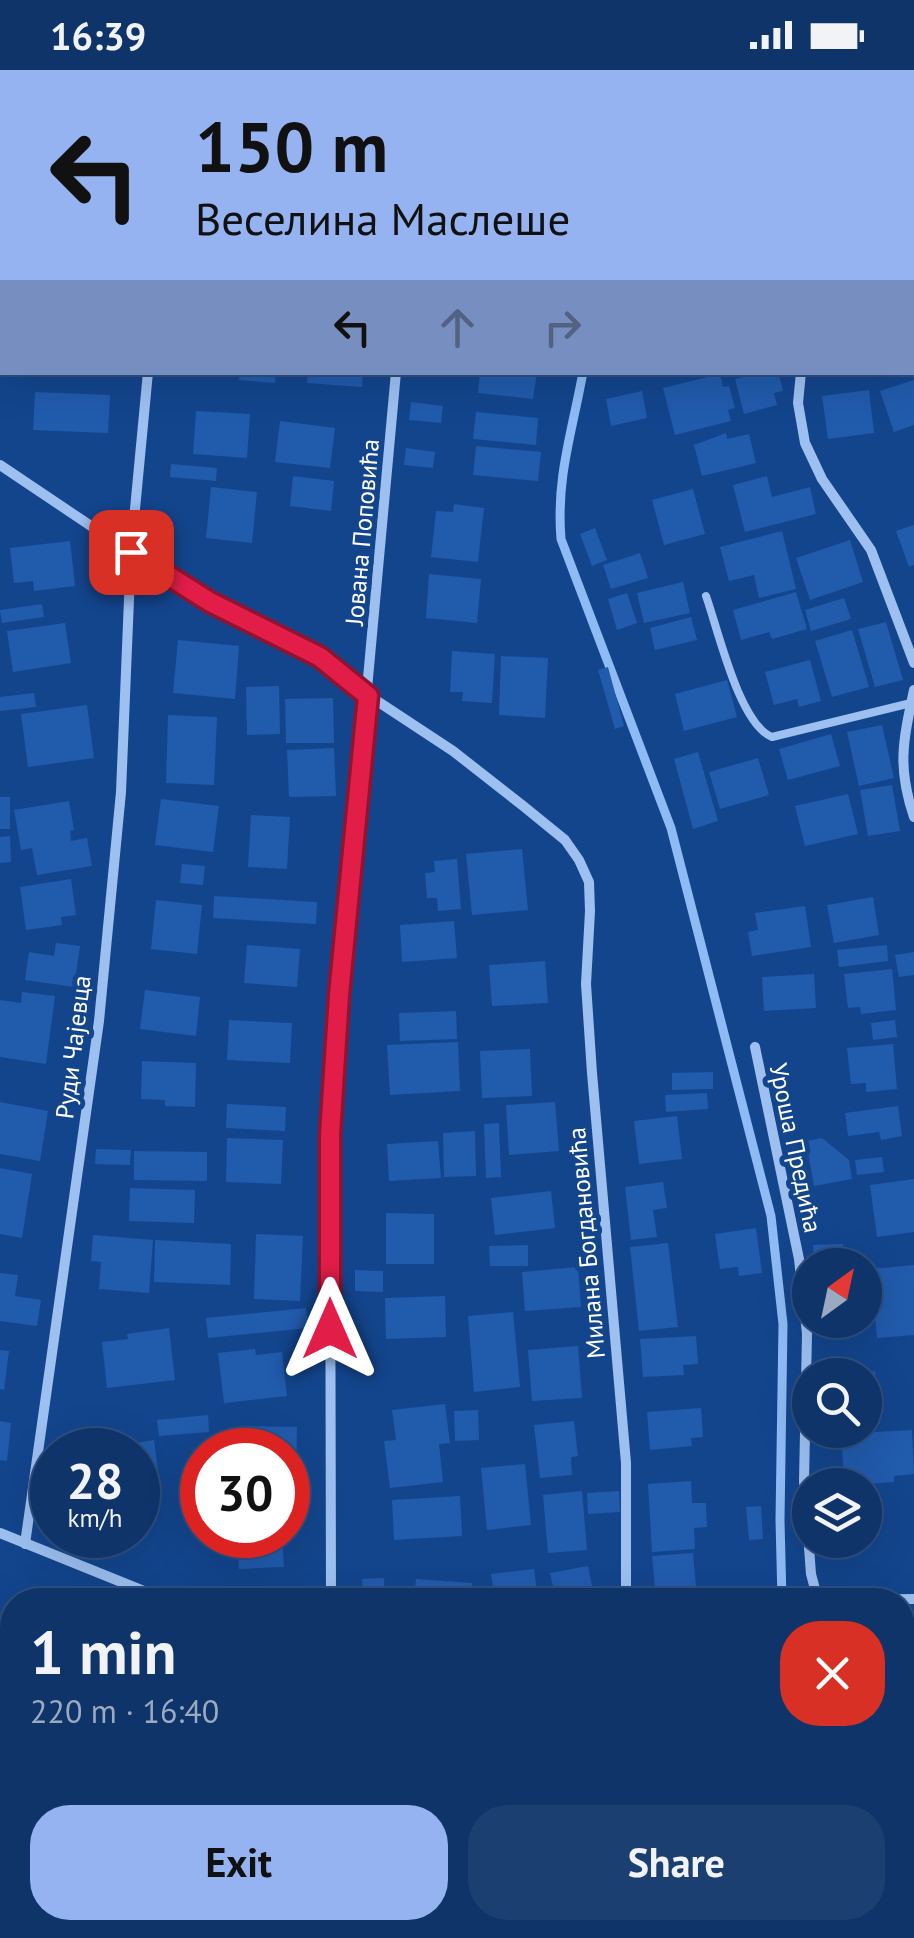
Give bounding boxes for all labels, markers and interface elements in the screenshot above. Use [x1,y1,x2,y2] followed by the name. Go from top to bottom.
[50,11,146,60] text: 16:39
[195,101,388,191] text: 150 m
[30,110,160,240] icon: left
[195,189,570,247] text: Веселина Маслеше
[325,300,380,355] icon: left
[430,300,485,355] icon: ahead
[535,300,590,355] icon: right
[338,437,386,628] street label: Јована Поповића
[89,510,174,595] pin
[104,525,159,580] icon: arrive
[48,973,98,1121] street label: Руди Чајевца
[762,1060,830,1236] street label: Уроша Предића
[560,1126,612,1360] street label: Милана Богдановића
[792,1248,882,1338] north arrow
[792,1248,882,1558] map controls
[278,1277,382,1381] position arrow
[792,1358,882,1448] button: search
[180,1428,310,1558] speed limit sign: 30
[67,1448,123,1513] text: 28
[792,1468,882,1558] button: layers
[68,1502,122,1534] text: km/h
[30,1613,176,1691] text: 1 min
[780,1621,885,1726] button: close
[30,1690,219,1732] text: 220 m · 16:40
[30,1805,448,1920] button: Exit
[468,1805,885,1920] button: Share

